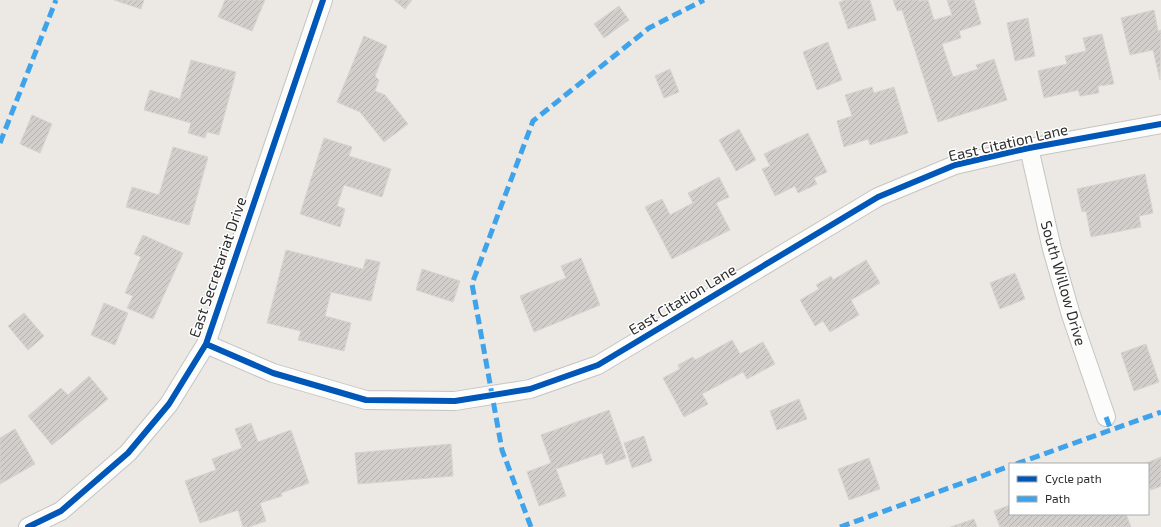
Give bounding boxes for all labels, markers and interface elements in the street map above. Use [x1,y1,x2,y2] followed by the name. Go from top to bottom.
[946,119,1070,165] street label: East Citation Lane
[184,194,250,340] street label: East Secretariat Drive
[1038,218,1090,348] street label: South Willow Drive
[625,260,739,338] street label: East Citation Lane
[1009,463,1149,515] legend
[1045,471,1102,485] text: Cycle path
[1045,491,1070,505] text: Path

